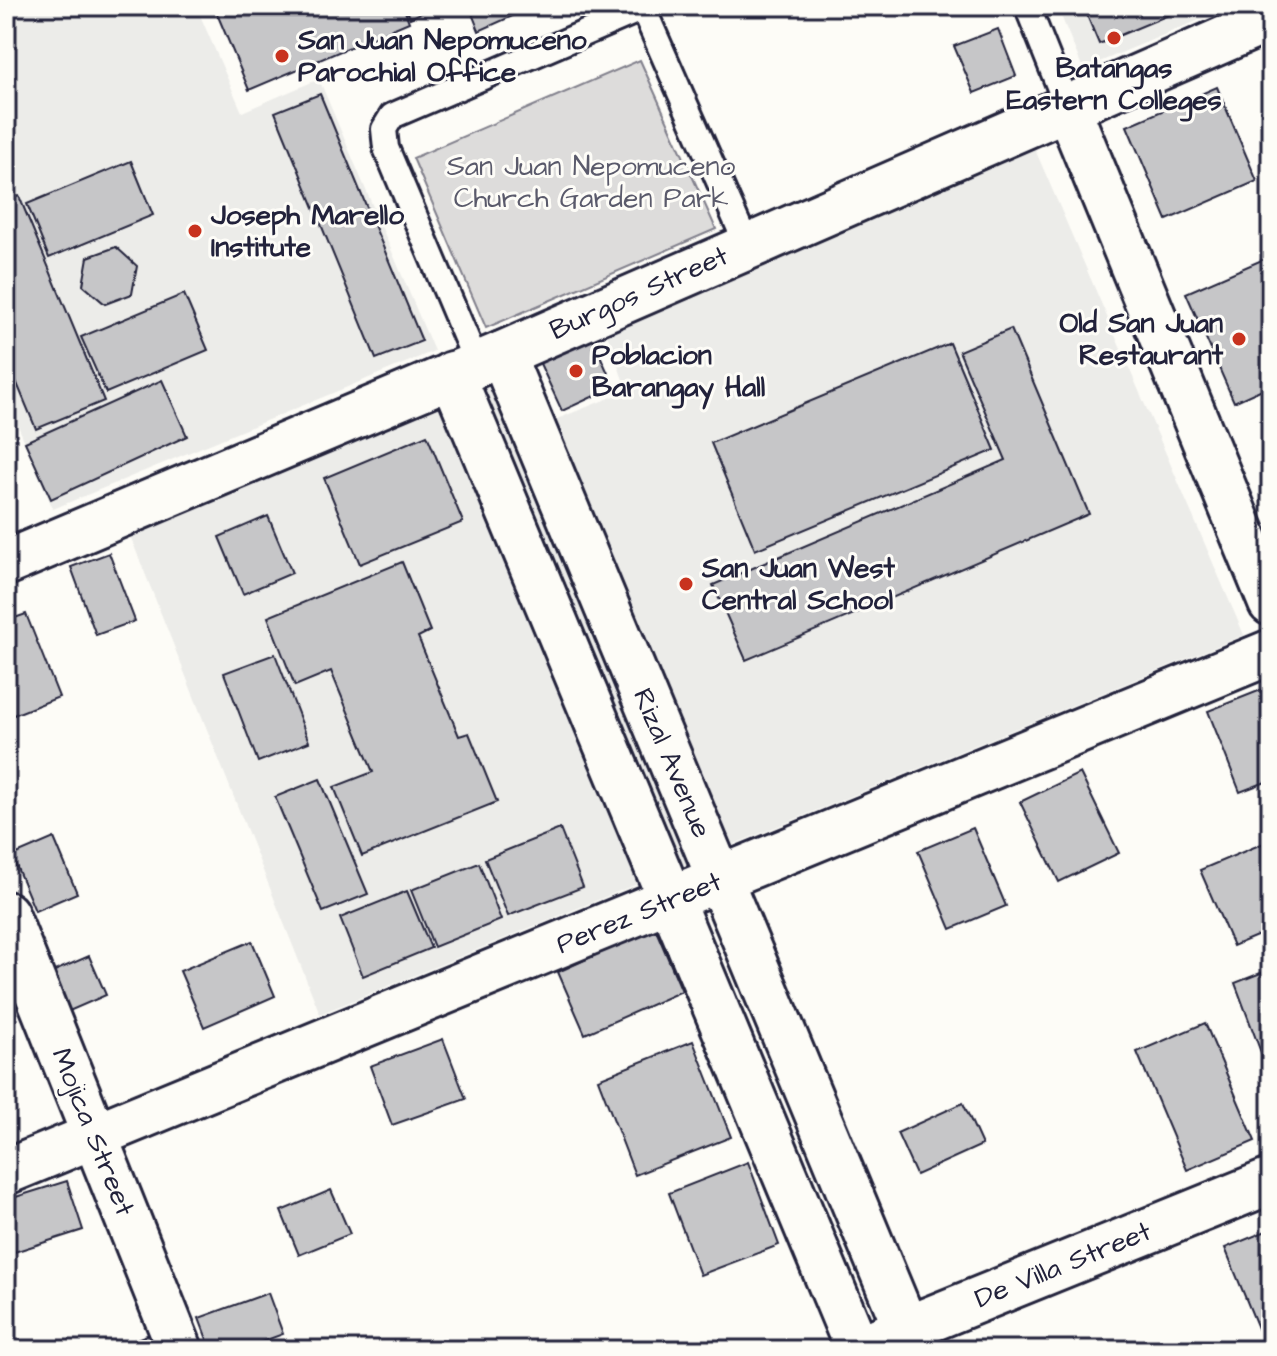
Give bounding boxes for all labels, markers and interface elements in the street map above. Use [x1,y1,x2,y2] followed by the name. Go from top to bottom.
[297,21,587,92] place label: San Juan Nepomuceno Parochial Office
[1105,29,1123,47] marker: Batangas Eastern Colleges
[273,47,291,65] marker: San Juan Nepomuceno Parochial Office
[1006,49,1222,122] place label: Batangas Eastern Colleges
[447,147,736,218] park label: San Juan Nepomuceno Church Garden Park
[210,196,404,267] place label: Joseph Marello Institute
[186,222,204,240] marker: Joseph Marello Institute
[544,236,735,351] street label: Burgos Street
[1060,304,1224,375] place label: Old San Juan Restaurant
[1230,330,1248,348] marker: Old San Juan Restaurant
[592,336,765,410] place label: Poblacion Barangay Hall
[567,362,585,380] marker: Poblacion Barangay Hall
[701,549,895,620] place label: San Juan West Central School
[677,575,695,593] marker: San Juan West Central School
[623,682,721,844] street label: Rizal Avenue
[551,862,728,964] street label: Perez Street
[42,1042,145,1222] street label: Mojica Street
[969,1212,1158,1318] street label: De Villa Street

